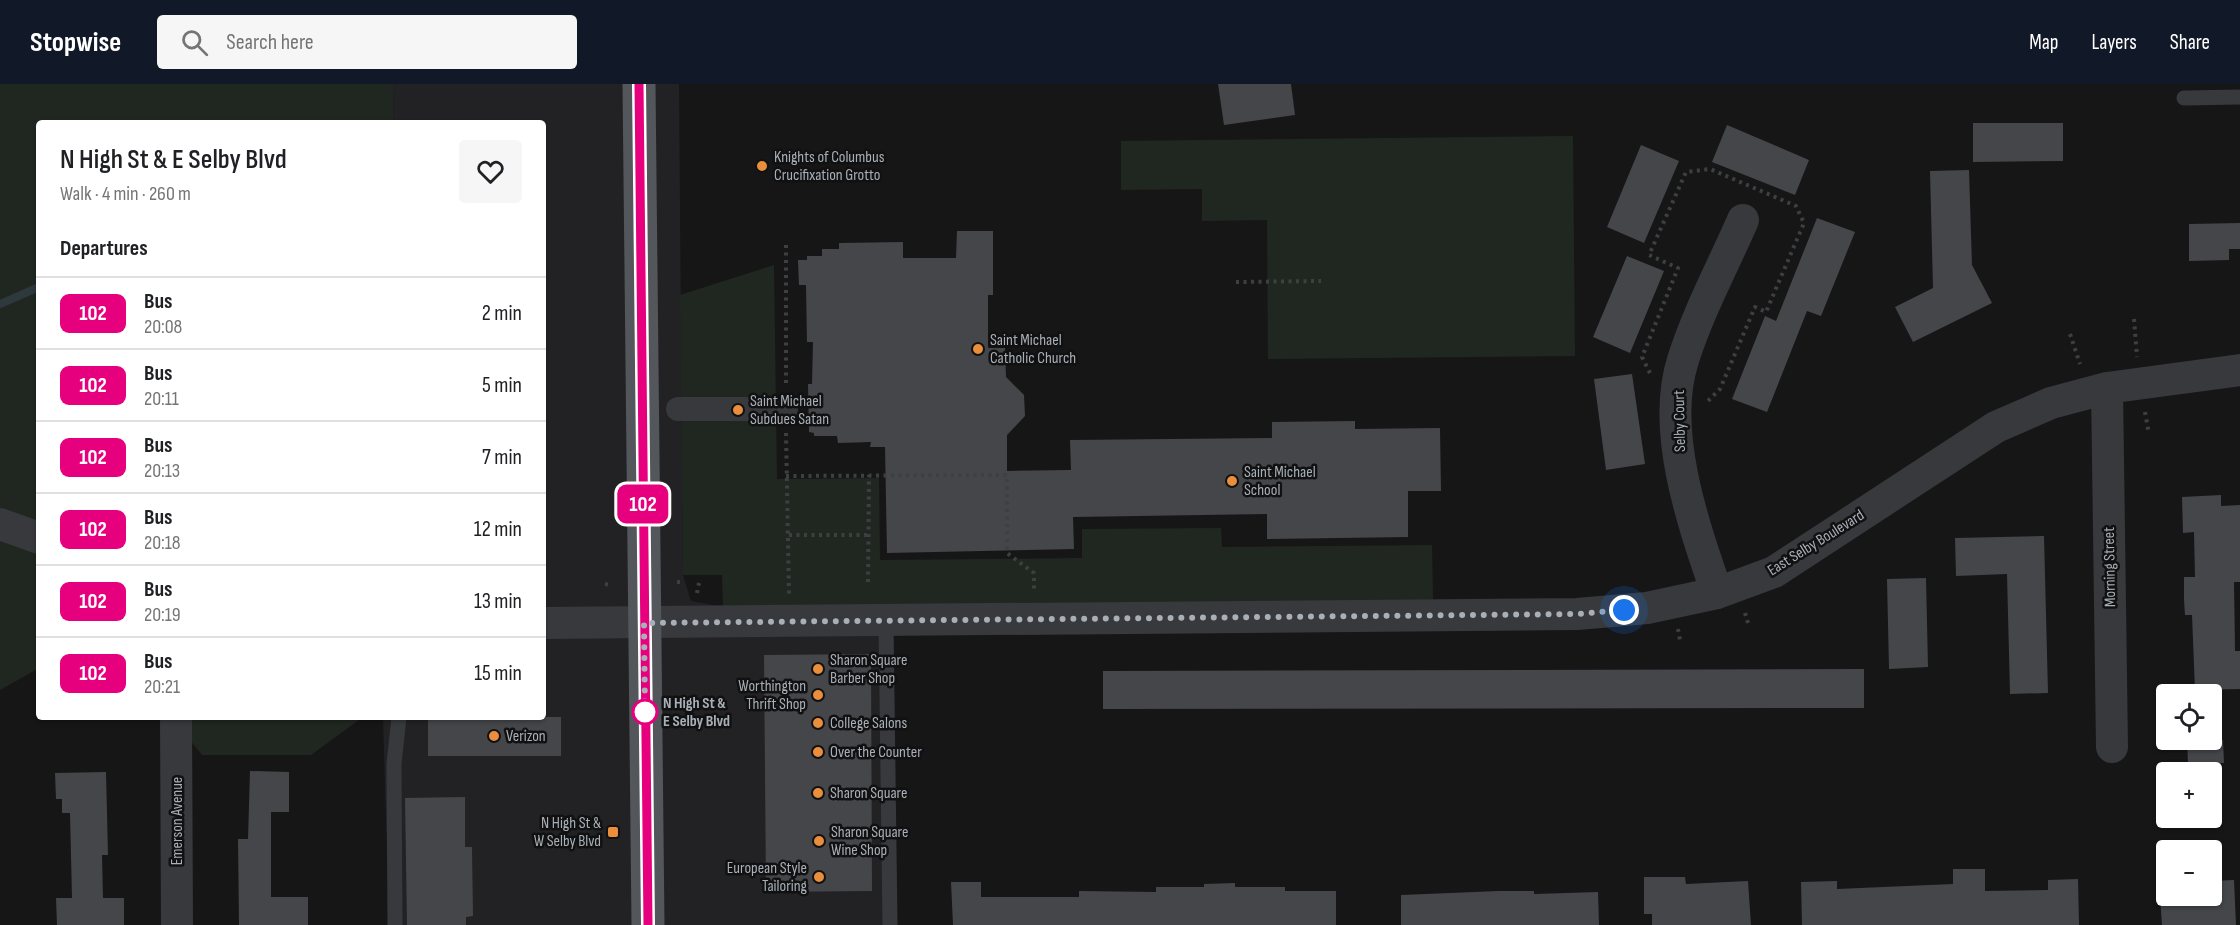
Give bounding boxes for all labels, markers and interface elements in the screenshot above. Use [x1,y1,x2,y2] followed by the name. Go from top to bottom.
[157,15,577,69] search box
[30,26,121,59] text: Stopwise
[178,26,211,59] icon: search
[226,29,314,56] text: Search here
[2029,30,2058,55] text: Map
[2091,30,2137,55] text: Layers
[2170,30,2210,55] text: Share
[459,140,522,203] button: heart
[60,143,287,176] text: N High St & E Selby Blvd
[774,148,885,185] place label: Knights of Columbus Crucifixation Grotto
[755,159,769,173] marker: Knights of Columbus Crucifixation Grotto
[60,182,191,206] text: Walk · 4 min · 260 m
[60,235,148,262] text: Departures
[144,288,173,315] text: Bus
[482,300,522,327] text: 2 min
[79,301,107,326] text: 102
[144,315,182,339] text: 20:08
[990,331,1076,368] place label: Saint Michael Catholic Church
[971,342,985,356] marker: Saint Michael Catholic Church
[144,360,173,387] text: Bus
[482,372,522,399] text: 5 min
[79,373,107,398] text: 102
[144,387,179,411] text: 20:11
[1670,390,1690,452] street label: Selby Court
[750,392,829,429] place label: Saint Michael Subdues Satan
[731,403,745,417] marker: Saint Michael Subdues Satan
[144,432,173,459] text: Bus
[482,444,522,471] text: 7 min
[79,445,107,470] text: 102
[144,459,180,483] text: 20:13
[1244,463,1316,500] place label: Saint Michael School
[1225,474,1239,488] marker: Saint Michael School
[608,484,678,524] line badge: 102
[629,492,657,517] text: 102
[144,504,173,531] text: Bus
[1764,506,1868,580] street label: East Selby Boulevard
[474,516,522,543] text: 12 min
[79,517,107,542] text: 102
[2100,527,2120,607] street label: Morning Street
[144,531,180,555] text: 20:18
[144,576,173,603] text: Bus
[474,588,522,615] text: 13 min
[79,589,107,614] text: 102
[1609,595,1639,625] your location
[144,603,181,627] text: 20:19
[144,648,173,675] text: Bus
[830,651,907,688] place label: Sharon Square Barber Shop
[474,660,522,687] text: 15 min
[79,661,107,686] text: 102
[811,662,825,676] marker: Sharon Square Barber Shop
[144,675,180,699] text: 20:21
[738,677,806,714] place label: Worthington Thrift Shop
[2156,684,2222,906] map controls
[2156,684,2222,750] button: locate
[811,688,825,702] marker: Worthington Thrift Shop
[663,694,730,731] place label: N High St & E Selby Blvd
[632,699,658,725] marker: N High St & E Selby Blvd
[830,714,907,733] place label: College Salons
[811,716,825,730] marker: College Salons
[506,727,546,746] place label: Verizon
[487,729,501,743] marker: Verizon
[830,743,922,762] place label: Over the Counter
[811,745,825,759] marker: Over the Counter
[2156,762,2222,828] button: +
[168,777,187,865] street label: Emerson Avenue
[830,784,907,803] place label: Sharon Square
[811,786,825,800] marker: Sharon Square
[534,814,601,851] place label: N High St & W Selby Blvd
[831,823,908,860] place label: Sharon Square Wine Shop
[606,825,620,839] marker: N High St & W Selby Blvd
[812,834,826,848] marker: Sharon Square Wine Shop
[2156,840,2222,906] button: −
[727,859,807,896] place label: European Style Tailoring
[812,870,826,884] marker: European Style Tailoring

